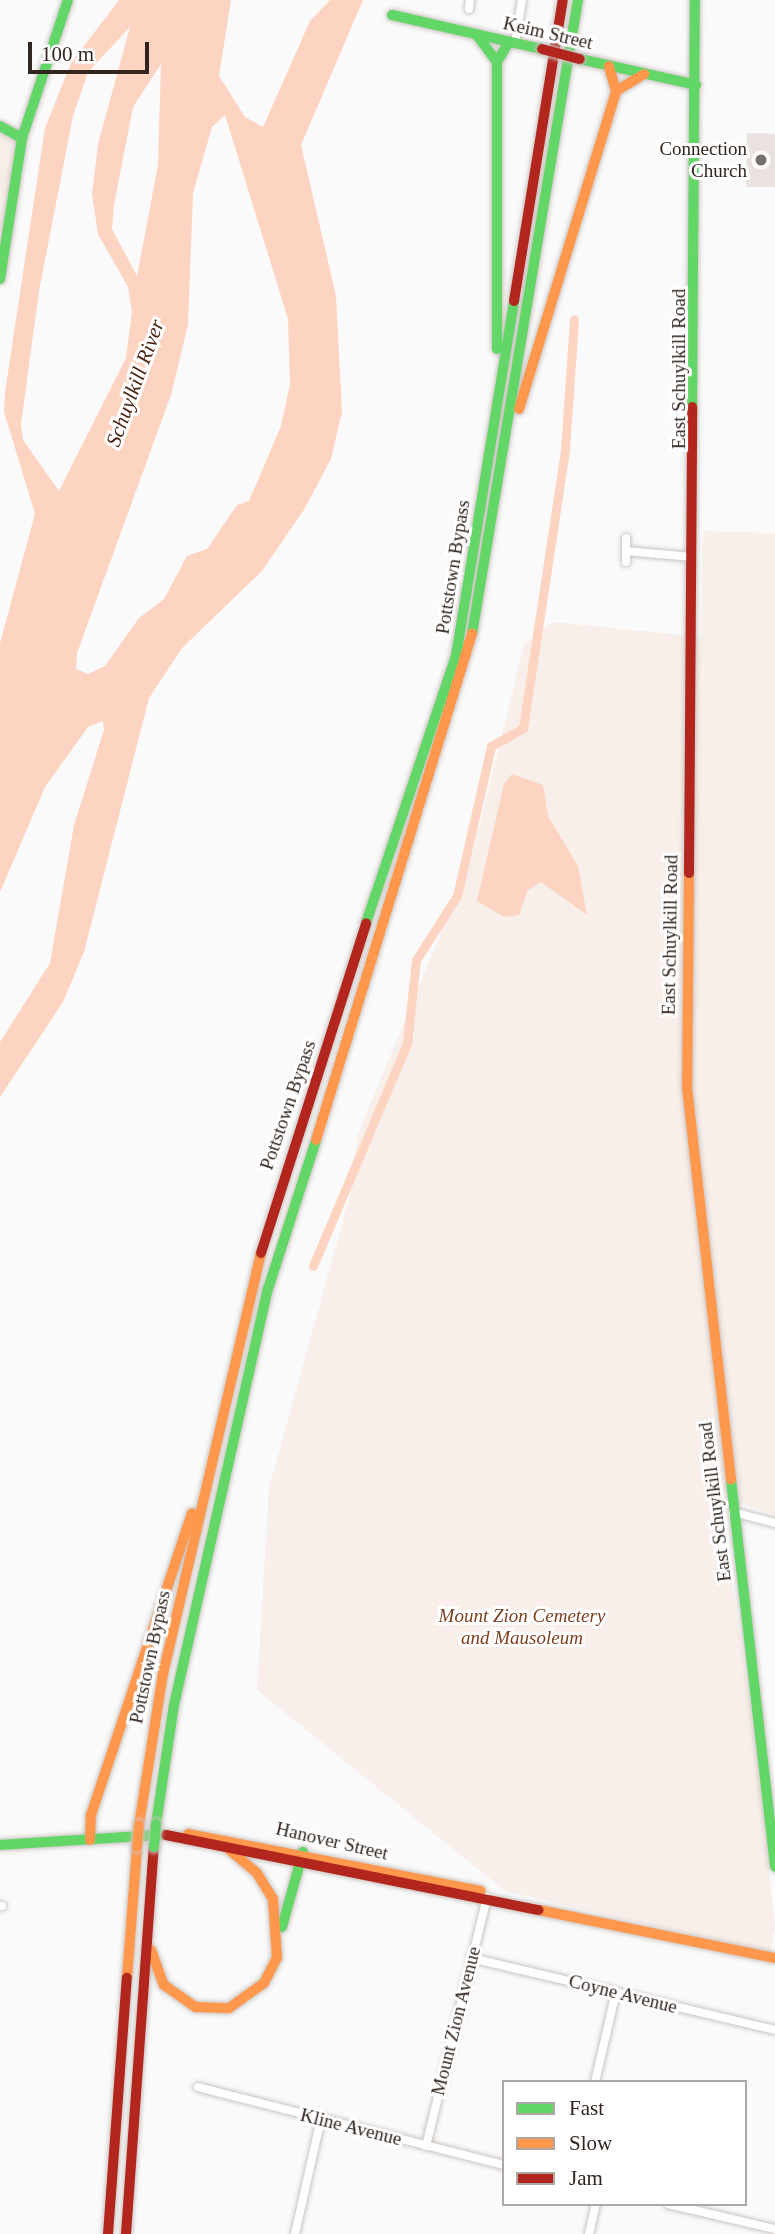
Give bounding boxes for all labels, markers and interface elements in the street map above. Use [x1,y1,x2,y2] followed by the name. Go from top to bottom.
[501,12,595,54] street label: Keim Street
[32,28,152,72] scale bar
[41,42,94,66] text: 100 m
[659,138,747,182] place label: Connection Church
[753,152,769,168] marker: Connection Church
[668,289,690,449] street label: East Schuylkill Road
[100,316,170,450] water label: Schuylkill River
[431,498,475,636] street label: Pottstown Bypass
[657,855,683,1015] street label: East Schuylkill Road
[255,1037,321,1173] street label: Pottstown Bypass
[694,1421,736,1583] street label: East Schuylkill Road
[125,1588,175,1726] street label: Pottstown Bypass
[439,1605,605,1649] park label: Mount Zion Cemetery and Mausoleum
[274,1817,390,1865] street label: Hanover Street
[426,1944,486,2098] street label: Mount Zion Avenue
[566,1969,680,2019] street label: Coyne Avenue
[502,2080,747,2206] legend
[569,2096,604,2120] text: Fast
[297,2103,405,2151] street label: Kline Avenue
[569,2131,612,2155] text: Slow
[569,2166,603,2190] text: Jam

